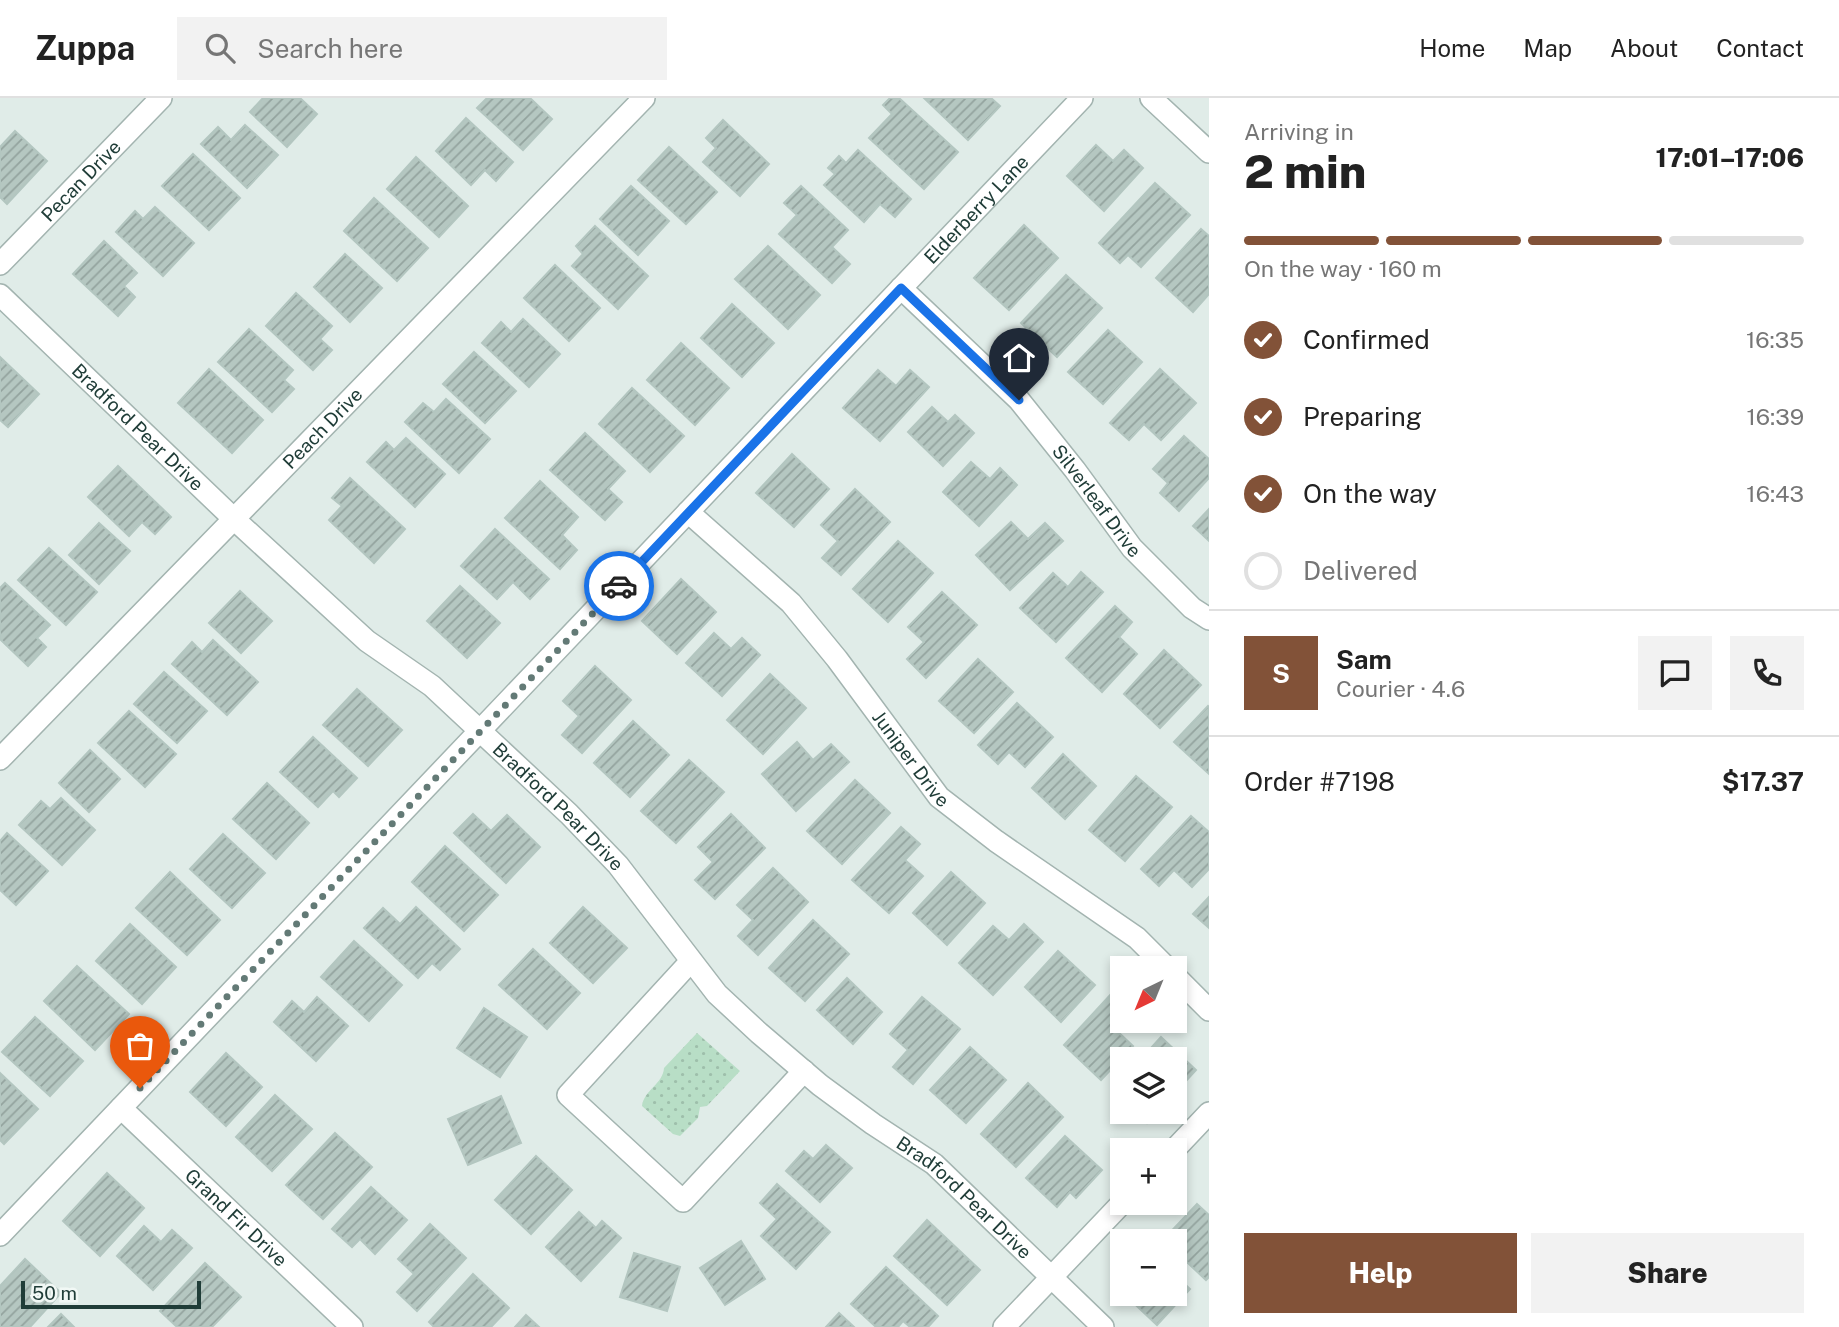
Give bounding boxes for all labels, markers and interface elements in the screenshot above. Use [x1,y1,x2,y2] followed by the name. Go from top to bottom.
[177,17,667,80] search box
[35,29,135,67] text: Zuppa
[201,29,239,67] icon: search
[257,33,403,64] text: Search here
[1419,34,1485,62] text: Home
[1523,34,1572,62] text: Map
[1610,34,1678,62] text: About
[1716,34,1804,62] text: Contact
[1244,118,1354,145] text: Arriving in
[36,136,125,226] street label: Pecan Drive
[1656,142,1804,173] text: 17:01–17:06
[1244,144,1366,198] text: 2 min
[919,150,1033,268] street label: Elderberry Lane
[1244,255,1442,282] text: On the way · 160 m
[1244,321,1282,359] icon: check
[1303,324,1430,355] text: Confirmed
[1746,326,1804,353] text: 16:35
[989,328,1049,400] pin
[1000,339,1038,377] icon: home
[68,359,208,495] street label: Bradford Pear Drive
[278,383,367,473] street label: Peach Drive
[1244,398,1282,436] icon: check
[1303,401,1422,432] text: Preparing
[1746,403,1804,430] text: 16:39
[1048,440,1146,562] street label: Silverleaf Drive
[1244,475,1282,513] icon: check
[1303,478,1437,509] text: On the way
[1746,480,1804,507] text: 16:43
[584,551,654,621] courier
[1303,555,1418,586] text: Delivered
[600,567,638,605] icon: car
[1638,636,1712,710] button: chat
[1730,636,1804,710] button: phone
[1336,644,1392,675] text: Sam
[1272,658,1290,689] text: S
[1336,675,1465,702] text: Courier · 4.6
[868,706,953,812] street label: Juniper Drive
[489,738,628,875] street label: Bradford Pear Drive
[1244,766,1395,797] text: Order #7198
[1722,766,1804,797] text: $17.37
[1110,956,1186,1032] north arrow
[1110,956,1187,1306] map controls
[110,1016,170,1088] pin
[121,1027,159,1065] icon: bag
[1110,1047,1187,1124] button: layers
[893,1132,1036,1263] street label: Bradford Pear Drive
[1110,1138,1187,1215] button: +
[181,1164,292,1271] street label: Grand Fir Drive
[1110,1229,1187,1306] button: −
[1244,1233,1517,1313] button: Help
[1531,1233,1804,1313] button: Share
[21,1278,201,1310] scale bar
[32,1282,77,1304] text: 50 m

